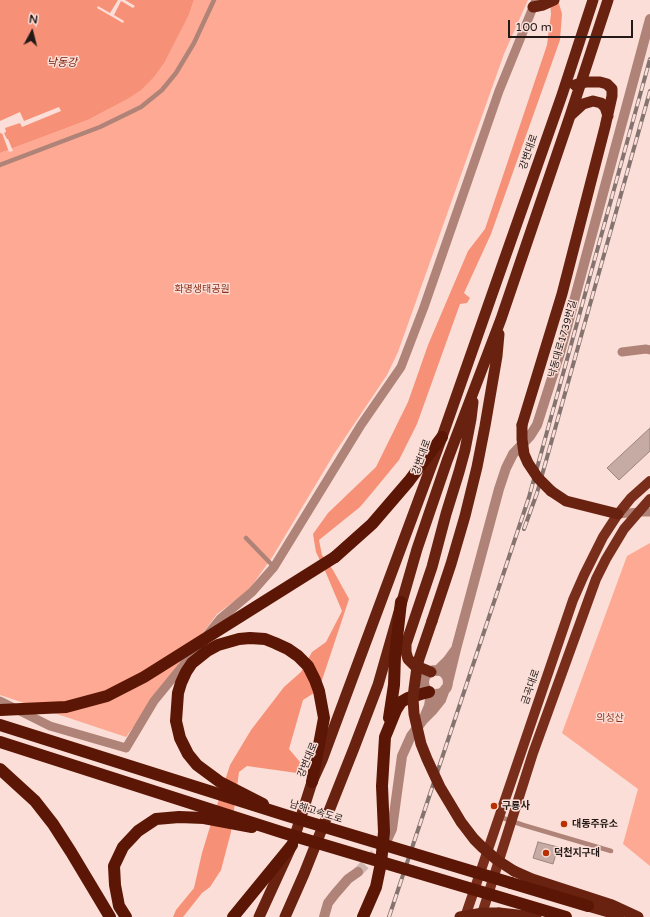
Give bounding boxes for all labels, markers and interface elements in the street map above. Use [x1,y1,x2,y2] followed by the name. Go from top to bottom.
[12,12,52,52] north arrow
[510,12,635,38] scale bar
[28,13,39,27] text: N
[515,20,552,34] text: 100 m
[47,56,77,70] water label: 낙동강
[517,133,541,171] street label: 강변대로
[174,283,230,295] park label: 화명생태공원
[546,299,580,379] street label: 낙동대로1739번길
[410,438,434,476] street label: 강변대로
[519,668,543,706] street label: 금곡대로
[596,712,624,724] park label: 의성산
[296,741,320,779] street label: 강변대로
[288,798,344,826] street label: 남해고속도로
[502,800,530,812] place label: 구룡사
[489,801,499,811] marker: 구룡사
[572,818,618,830] place label: 대동주유소
[559,819,569,829] marker: 대동주유소
[554,847,600,859] place label: 덕천지구대
[541,848,551,858] marker: 덕천지구대

